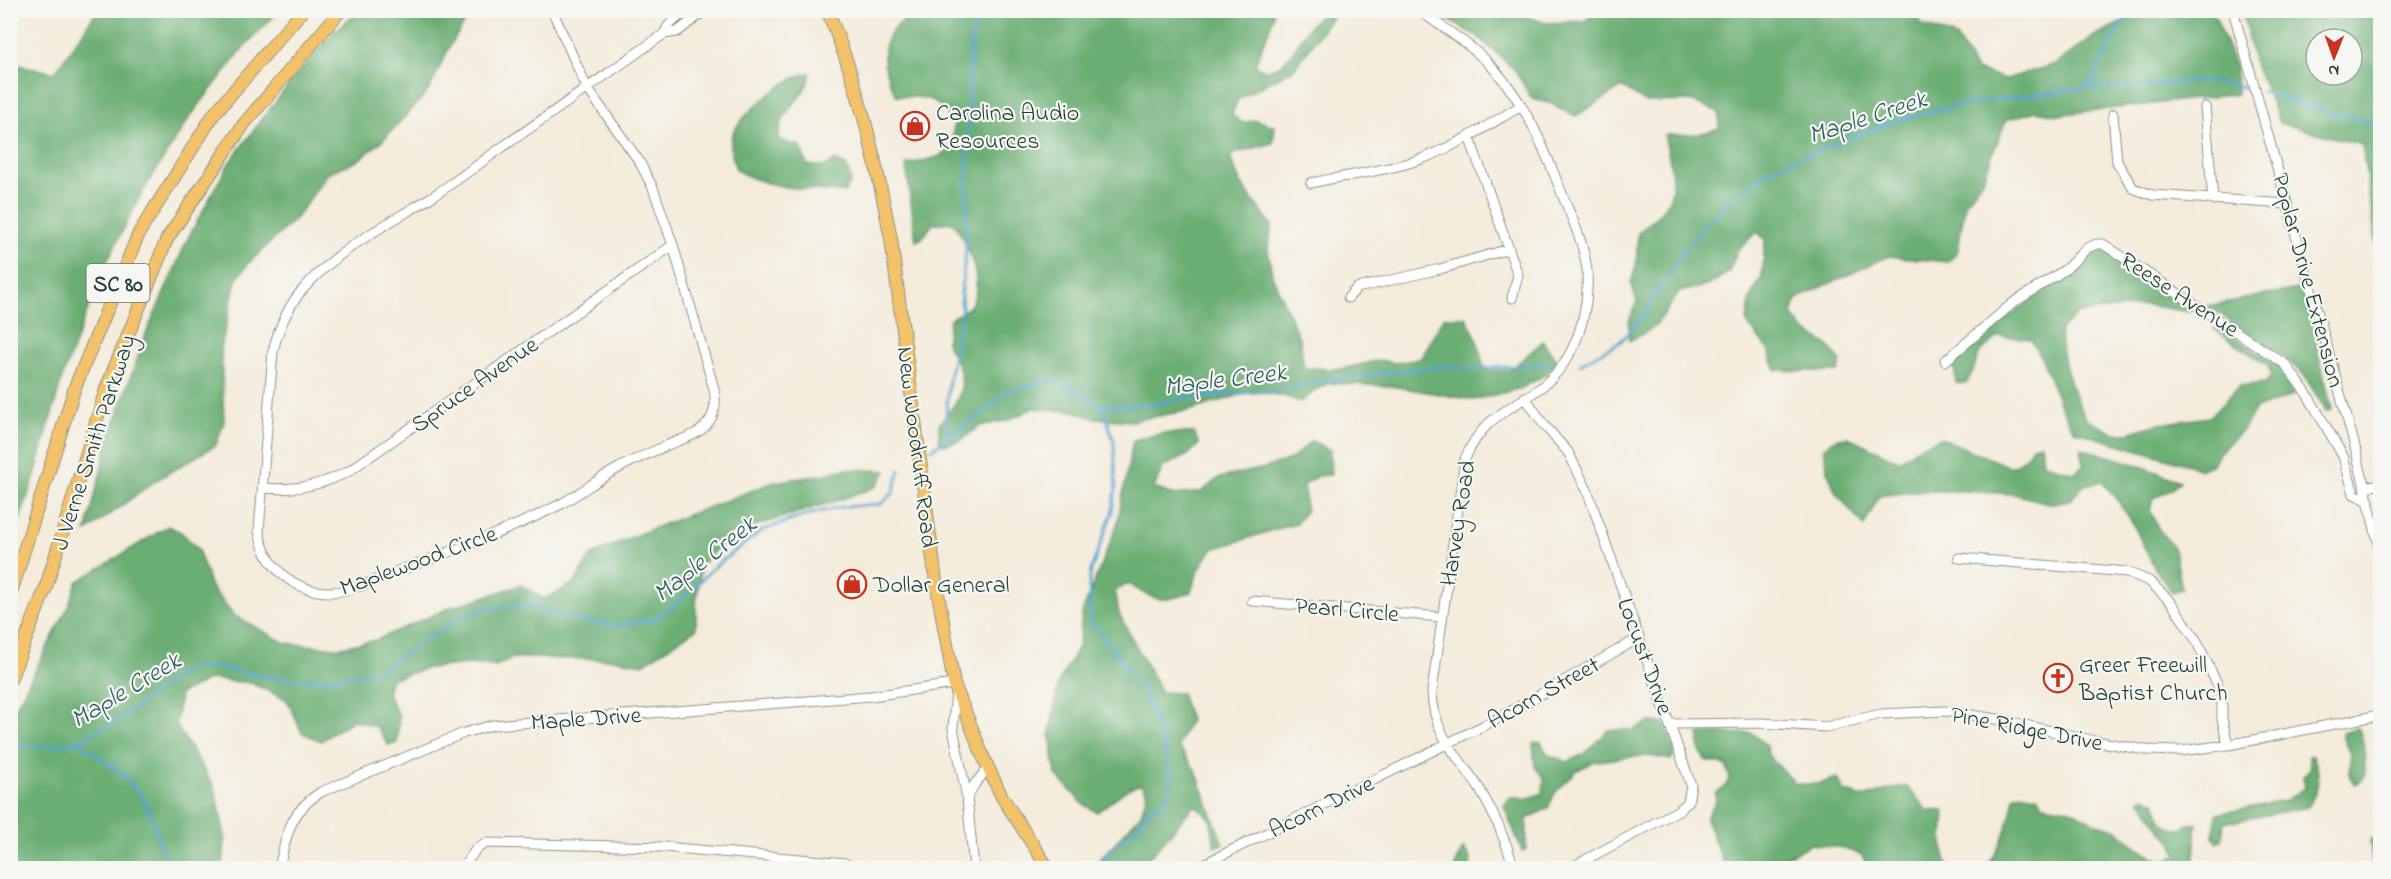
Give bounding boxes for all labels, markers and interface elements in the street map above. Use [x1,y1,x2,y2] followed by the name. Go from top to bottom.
[2304,27,2364,87] north arrow
[2328,58,2339,82] text: N
[1804,81,1934,156] water label: Maple Creek
[936,97,1079,160] place label: Carolina Audio Resources
[899,110,931,142] shop icon: Carolina Audio Resources
[2261,170,2352,392] street label: Poplar Drive Extension
[2112,245,2245,348] street label: Reese Avenue
[86,264,150,302] road number: SC 80
[404,329,547,443] street label: Spruce Avenue
[44,330,148,555] street label: J Verne Smith Parkway
[886,345,945,550] street label: New Woodruff Road
[1162,354,1290,407] water label: Maple Creek
[1432,458,1488,589] street label: Harvey Road
[646,507,767,613] water label: Maple Creek
[335,518,503,607] street label: Maplewood Circle
[836,568,868,600] shop icon: Dollar General
[872,569,1010,604] place label: Dollar General
[1293,590,1400,633] street label: Pearl Circle
[1606,594,1681,720] street label: Locust Drive
[64,643,190,739] water label: Maple Creek
[1482,649,1607,739] street label: Acorn Street
[2078,649,2228,712] place label: Greer Freewill Baptist Church
[2042,662,2074,694] church icon: Greer Freewill Baptist Church
[530,699,643,742] street label: Maple Drive
[1948,699,2106,762] street label: Pine Ridge Drive
[1264,768,1381,849] street label: Acorn Drive

